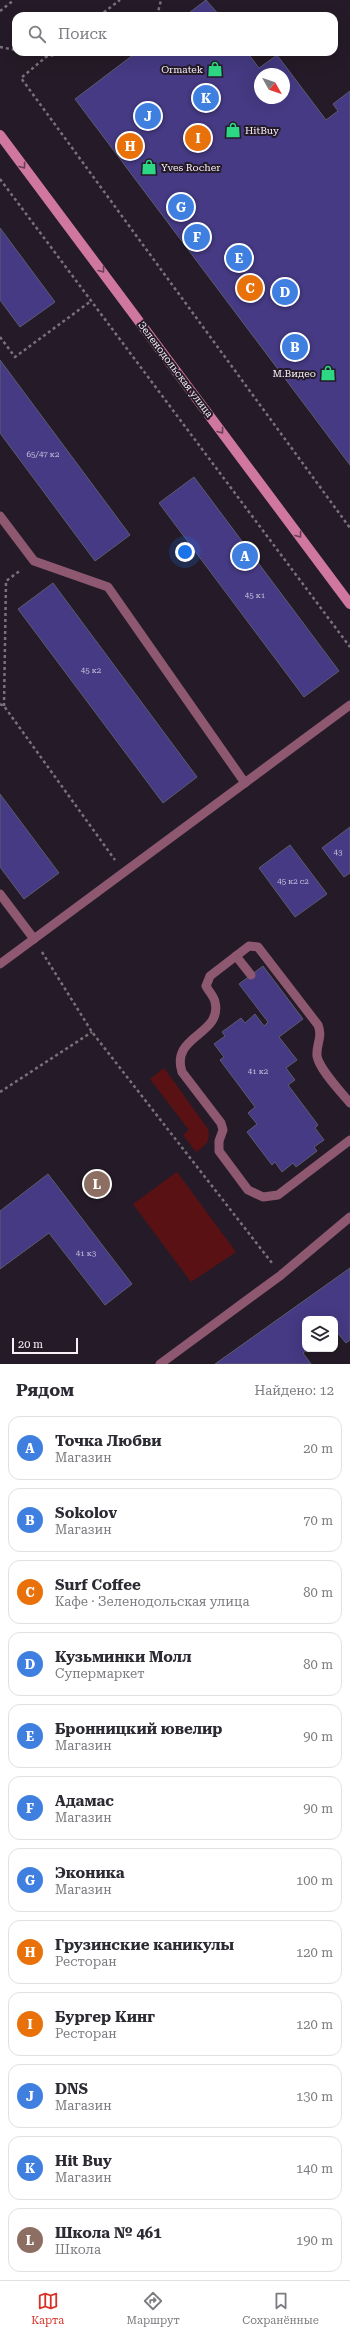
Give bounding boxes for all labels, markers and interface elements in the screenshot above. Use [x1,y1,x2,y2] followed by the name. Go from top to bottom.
[12,12,338,56] search box
[26,23,48,45] icon: search
[58,25,107,43] text: Поиск
[206,60,224,78] shop icon: Ormatek
[161,64,204,75] place label: Ormatek
[254,68,290,104] north arrow
[193,83,219,113] pin: K
[135,101,161,131] pin: J
[224,121,242,139] shop icon: HitBuy
[185,123,211,153] pin: I
[245,125,279,136] place label: HitBuy
[117,131,143,161] pin: H
[140,158,158,176] shop icon: Yves Rocher
[19,162,26,169] one-way arrow
[161,162,220,173] place label: Yves Rocher
[168,192,194,222] pin: G
[184,222,210,252] pin: F
[226,243,252,273] pin: E
[97,266,104,273] one-way arrow
[237,273,263,303] pin: C
[272,277,298,307] pin: D
[136,319,215,420] street label: Зеленодольская улица
[282,332,308,362] pin: B
[319,364,337,382] shop icon: М.Видео
[273,368,316,379] place label: М.Видео
[216,426,223,433] one-way arrow
[27,450,60,459] house number: 65/47 к2
[294,531,302,538] one-way arrow
[232,541,258,571] pin: A
[175,542,195,562] your location
[245,591,266,600] house number: 45 к1
[81,666,102,675] house number: 45 к2
[334,848,343,857] house number: 43
[277,877,309,886] house number: 45 к2 с2
[248,1067,269,1076] house number: 41 к2
[84,1169,110,1199] pin: L
[76,1249,97,1258] house number: 41 к3
[302,1316,338,1352] map controls
[302,1316,338,1352] button: layers
[12,1336,78,1355] scale bar
[18,1338,43,1351] text: 20 m
[16,1380,74,1400] text: Рядом
[255,1383,334,1398] text: Найдено: 12
[55,1432,162,1450] text: Точка Любви
[25,1441,35,1456] text: A
[303,1441,333,1456] text: 20 m
[55,1450,112,1465] text: Магазин
[55,1504,117,1522] text: Sokolov
[25,1513,35,1528] text: B
[303,1513,333,1528] text: 70 m
[55,1522,112,1537] text: Магазин
[55,1576,141,1594] text: Surf Coffee
[25,1585,35,1600] text: C
[303,1585,333,1600] text: 80 m
[55,1594,249,1609] text: Кафе · Зеленодольская улица
[55,1648,191,1666] text: Кузьминки Молл
[25,1657,35,1672] text: D
[303,1657,333,1672] text: 80 m
[55,1666,145,1681] text: Супермаркет
[55,1720,222,1738] text: Бронницкий ювелир
[26,1729,34,1744] text: E
[303,1729,333,1744] text: 90 m
[55,1738,112,1753] text: Магазин
[55,1792,114,1810] text: Адамас
[26,1801,34,1816] text: F
[303,1801,333,1816] text: 90 m
[55,1810,112,1825] text: Магазин
[55,1864,125,1882] text: Эконика
[25,1873,35,1888] text: G
[296,1873,333,1888] text: 100 m
[55,1882,112,1897] text: Магазин
[55,1936,234,1954] text: Грузинские каникулы
[25,1945,35,1960] text: H
[296,1945,333,1960] text: 120 m
[55,1954,117,1969] text: Ресторан
[55,2008,155,2026] text: Бургер Кинг
[27,2017,33,2032] text: I
[296,2017,333,2032] text: 120 m
[55,2026,117,2041] text: Ресторан
[55,2080,88,2098] text: DNS
[26,2089,34,2104] text: J
[296,2089,333,2104] text: 130 m
[55,2098,112,2113] text: Магазин
[55,2152,112,2170] text: Hit Buy
[25,2161,35,2176] text: K
[296,2161,333,2176] text: 140 m
[55,2170,112,2185] text: Магазин
[55,2224,162,2242] text: Школа № 461
[26,2233,34,2248] text: L
[296,2233,333,2248] text: 190 m
[55,2242,101,2257] text: Школа
[31,2290,64,2327] tab: Карта
[127,2290,180,2327] tab: Маршрут
[242,2290,319,2327] tab: Сохранённые

